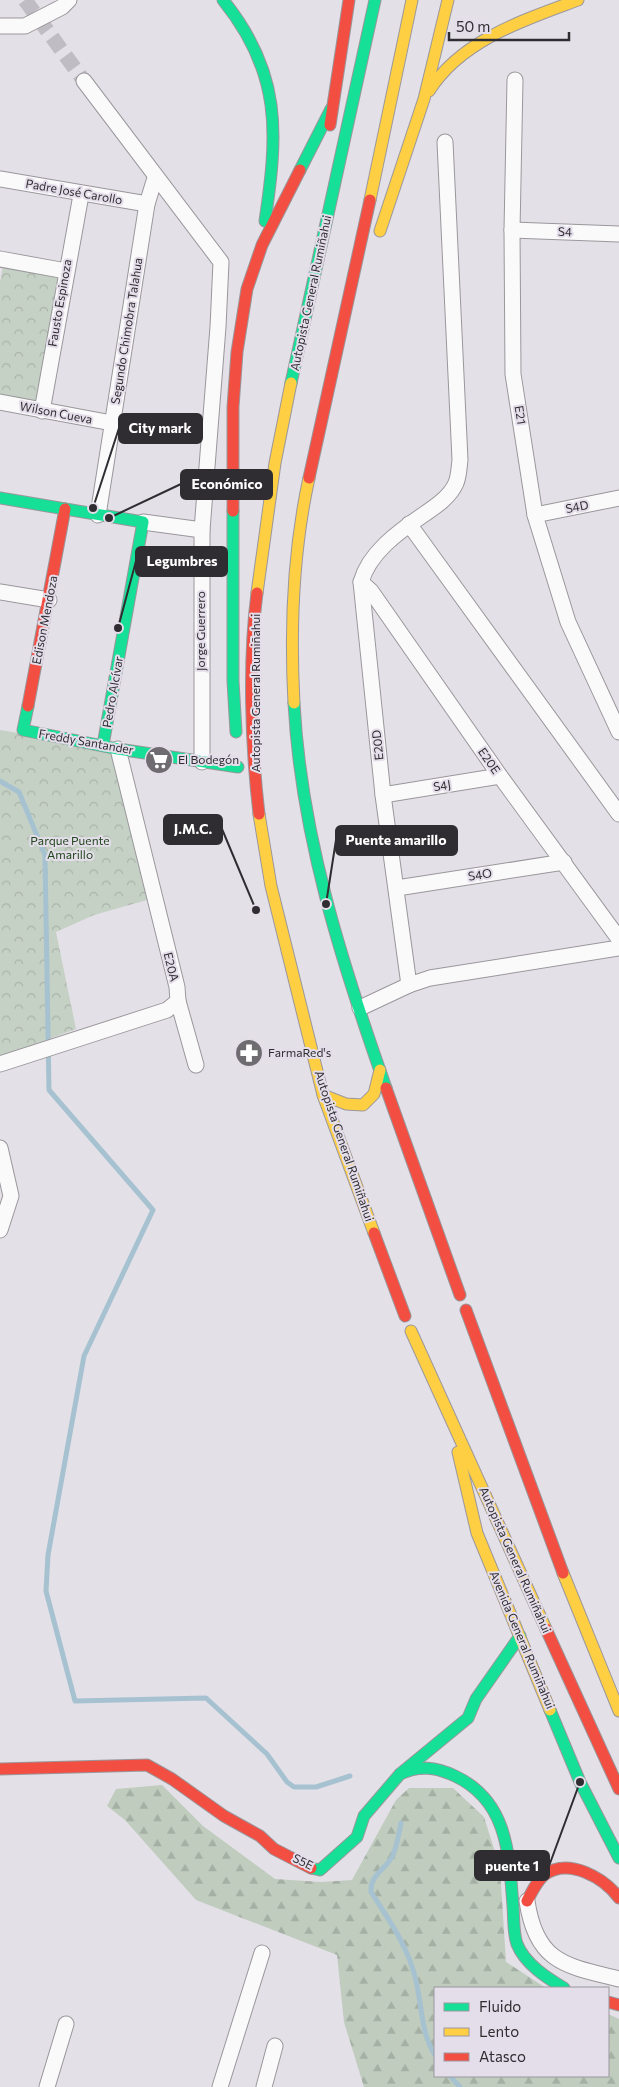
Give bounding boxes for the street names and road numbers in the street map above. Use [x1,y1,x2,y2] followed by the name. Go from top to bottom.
[24,176,124,207] street label: Padre José Carollo
[287,214,333,372] street label: Autopista General Rumiñahui
[558,224,572,238] street label: S4
[108,257,145,405] street label: Segundo Chimobra Talahua
[44,258,74,348] street label: Fausto Espinoza
[19,398,94,426] street label: Wilson Cueva
[513,404,529,425] street label: E21
[564,497,590,515] street label: S4D
[29,574,59,665] street label: Edison Mendoza
[193,591,208,671] street label: Jorge Guerrero
[248,614,262,772] street label: Autopista General Rumiñahui
[99,655,125,729] street label: Pedro Alcívar
[38,726,135,756] street label: Freddy Santander
[368,729,386,761] street label: E20D
[476,745,504,776] street label: E20E
[432,777,452,794] street label: S4J
[467,865,493,883] street label: S4O
[162,951,182,983] street label: E20A
[313,1068,377,1223] street label: Autopista General Rumiñahui
[477,1484,555,1635] street label: Autopista General Rumiñahui
[488,1569,558,1711] street label: Avenida General Rumiñahui
[291,1850,316,1872] street label: S5E

